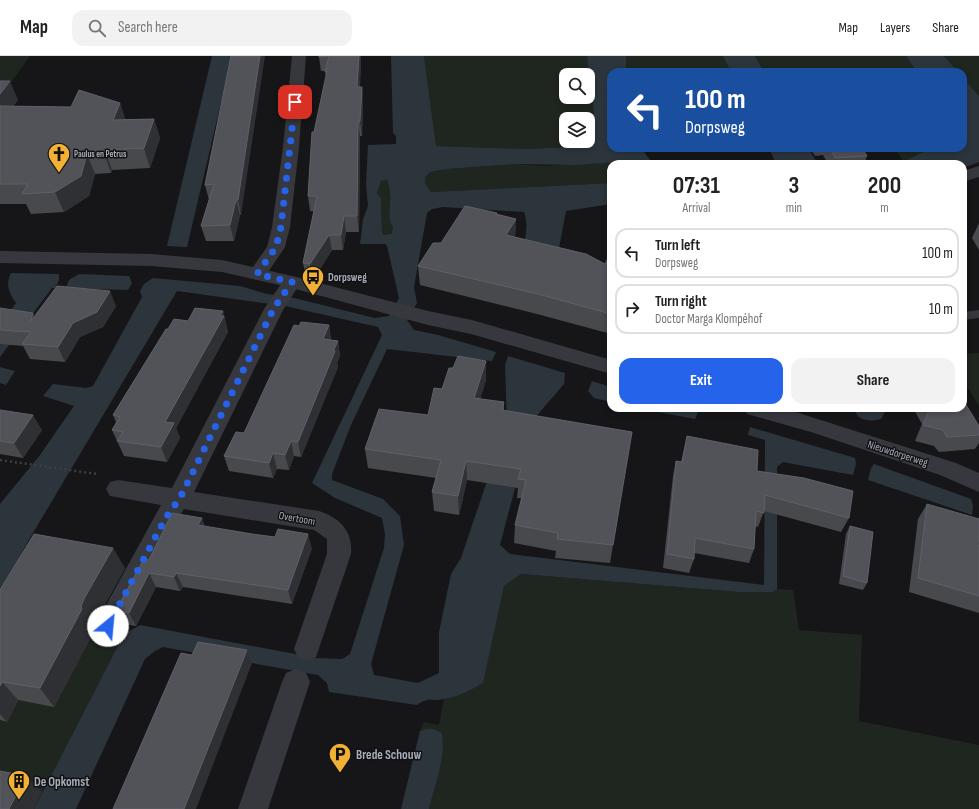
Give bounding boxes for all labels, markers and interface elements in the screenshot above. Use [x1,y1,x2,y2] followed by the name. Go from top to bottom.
[72,10,352,46] search box
[20,16,48,39] text: Map
[86,17,108,39] icon: search
[118,18,178,37] text: Search here
[838,19,858,36] text: Map
[880,19,910,36] text: Layers
[932,19,959,36] text: Share
[559,68,595,148] map controls
[559,68,595,104] button: search
[685,83,746,116] text: 100 m
[619,84,671,136] icon: left
[278,85,312,119] pin
[284,91,306,113] icon: arrive
[559,112,595,148] button: layers
[685,117,745,138] text: Dorpsweg
[46,141,72,174] church icon: Paulus en Petrus
[74,149,127,160] place label: Paulus en Petrus
[673,171,720,200] text: 07:31
[789,171,799,200] text: 3
[868,171,901,200] text: 200
[682,200,710,216] text: Arrival
[786,200,802,216] text: min
[880,200,889,216] text: m
[655,236,700,255] text: Turn left
[621,242,643,264] icon: left
[922,244,953,263] text: 100 m
[655,255,698,271] text: Dorpsweg
[300,264,326,297] bus stop icon: Dorpsweg
[328,271,367,284] place label: Dorpsweg
[655,292,707,311] text: Turn right
[621,298,643,320] icon: right
[929,300,953,319] text: 10 m
[655,311,763,327] text: Doctor Marga Klompéhof
[619,358,783,404] button: Exit
[791,358,955,404] button: Share
[866,438,930,469] street label: Nieuwdorperweg
[278,509,316,528] street label: Overtoom
[87,605,129,647] position arrow
[327,741,353,774] parking icon: Brede Schouw
[356,747,421,763] place label: Brede Schouw
[6,768,32,801] building icon: De Opkomst
[34,774,90,790] place label: De Opkomst

